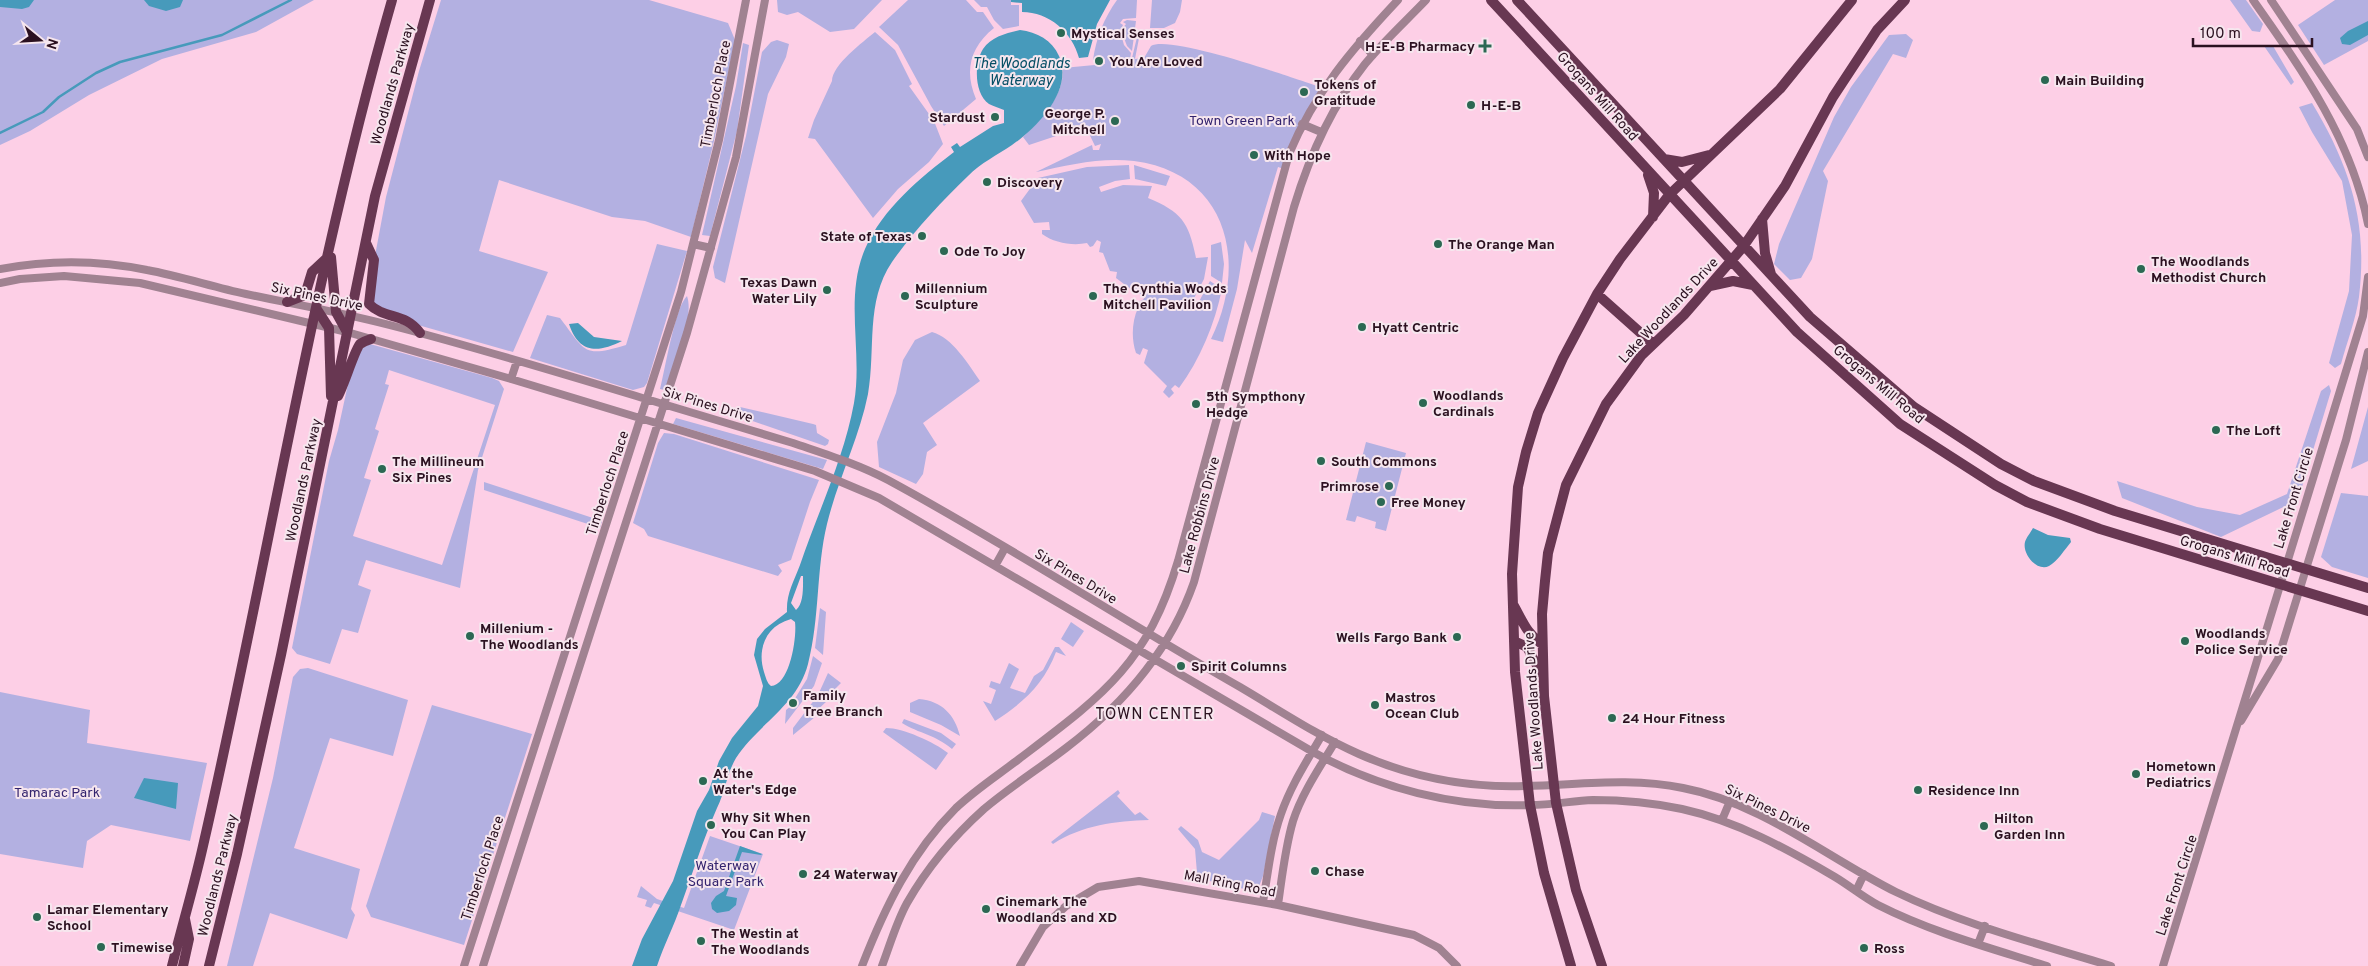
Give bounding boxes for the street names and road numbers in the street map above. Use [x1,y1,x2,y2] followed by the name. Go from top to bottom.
[368,22,419,147] street label: Woodlands Parkway
[698,39,735,150] street label: Timberloch Place
[1552,49,1641,145] street label: Grogans Mill Road
[1616,255,1722,367] street label: Lake Woodlands Drive
[269,279,364,315] street label: Six Pines Drive
[1829,342,1927,428] street label: Grogans Mill Road
[660,384,755,427] street label: Six Pines Drive
[283,417,326,544] street label: Woodlands Parkway
[583,429,633,538] street label: Timberloch Place
[2271,446,2318,551] street label: Lake Front Circle
[1177,455,1224,576] street label: Lake Robbins Drive
[2178,533,2292,582] street label: Grogans Mill Road
[1031,546,1120,609] street label: Six Pines Drive
[1521,631,1548,771] street label: Lake Woodlands Drive
[1722,781,1813,837] street label: Six Pines Drive
[195,812,242,938] street label: Woodlands Parkway
[458,814,508,923] street label: Timberloch Place
[2153,833,2202,938] street label: Lake Front Circle
[1182,867,1277,902] street label: Mall Ring Road

